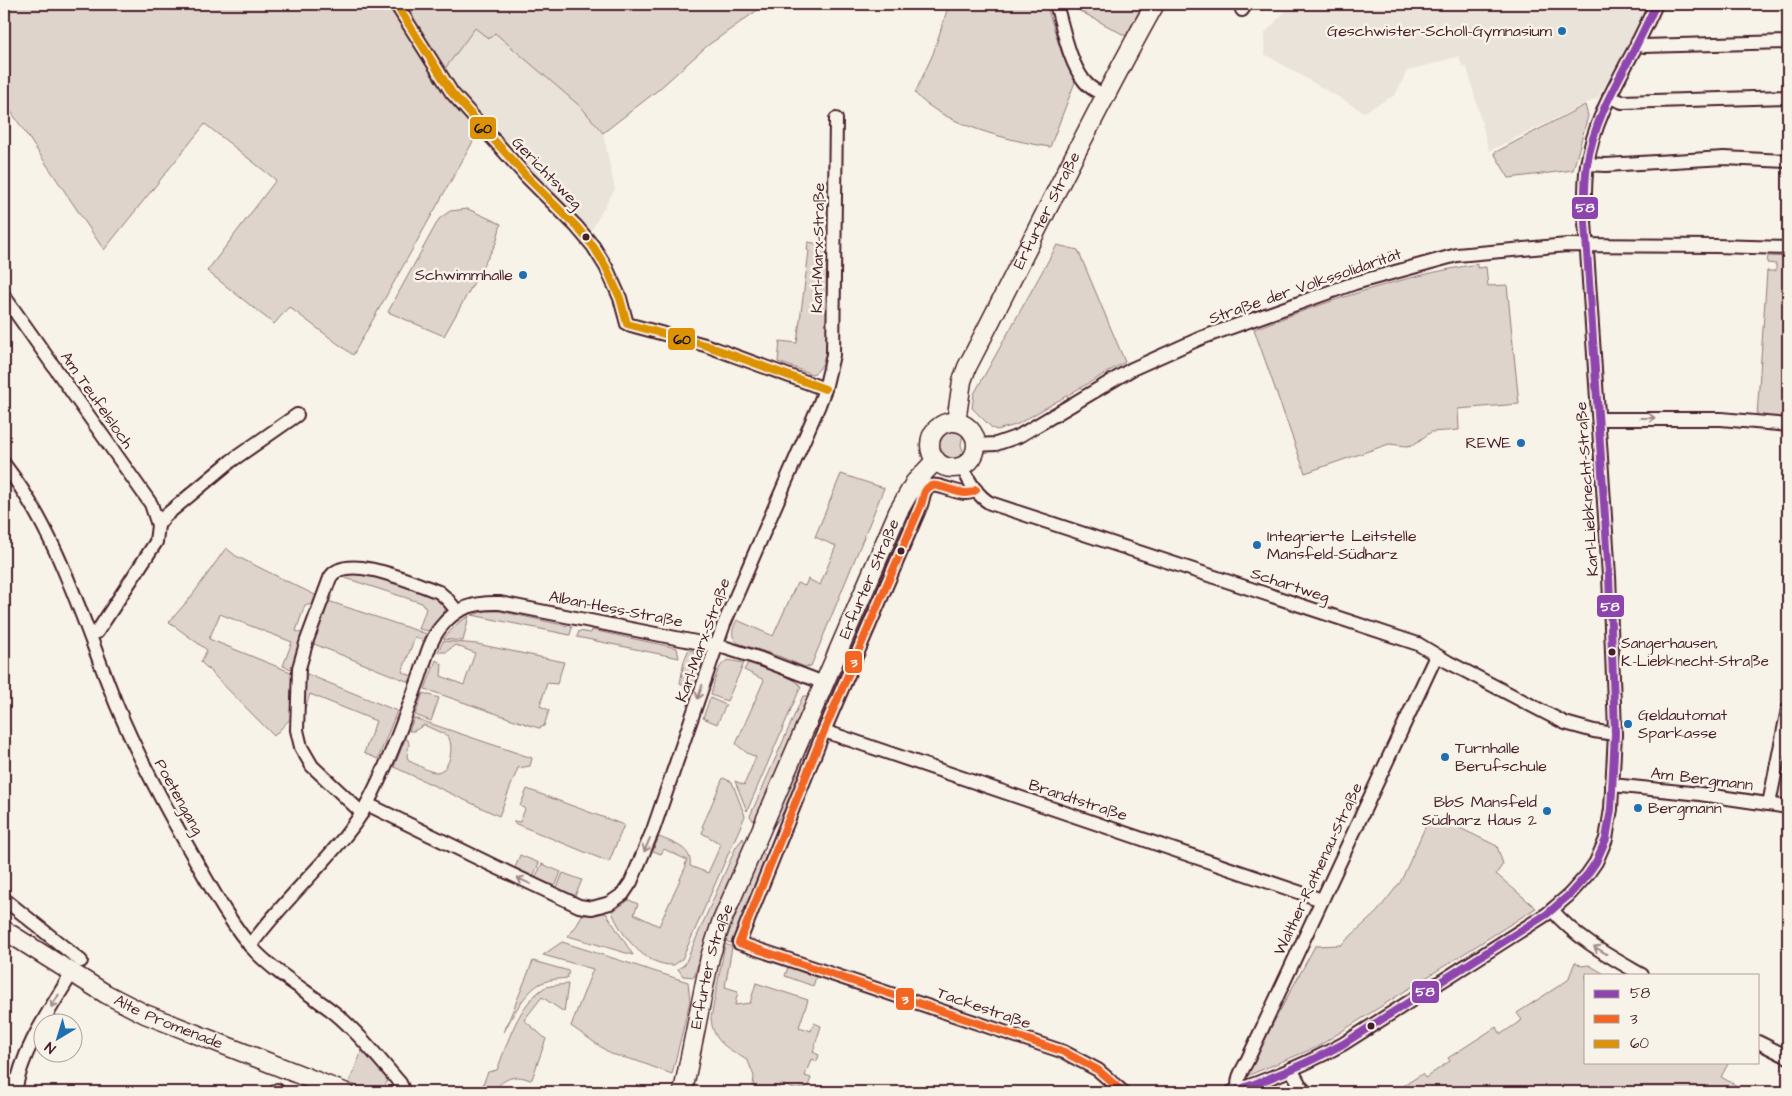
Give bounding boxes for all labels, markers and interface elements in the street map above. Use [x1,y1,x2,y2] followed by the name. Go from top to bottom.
[1327,20,1553,43] place label: Geschwister-Scholl-Gymnasium
[1556,25,1568,37] marker: Geschwister-Scholl-Gymnasium
[469,116,497,140] line badge: 60
[474,119,492,139] text: 60
[506,132,587,215] street label: Gerichtsweg
[1008,148,1086,273] street label: Erfurter Straße
[806,182,830,313] street label: Karl-Marx-Straße
[1571,196,1599,220] line badge: 58
[1576,198,1595,218] text: 58
[581,232,591,242] unlabelled marker
[1206,242,1405,329] street label: Straße der Volkssolidarität
[415,264,513,286] place label: Schwimmhalle
[517,269,529,281] marker: Schwimmhalle
[667,327,696,351] line badge: 60
[673,330,691,350] text: 60
[55,347,139,453] street label: Am Teufelsloch
[1570,401,1604,577] street label: Karl-Liebknecht-Straße
[1639,413,1655,423] one-way arrow
[1466,432,1512,454] place label: REWE
[1515,437,1527,449] marker: REWE
[834,515,905,642] street label: Erfurter Straße
[1267,525,1417,565] place label: Integrierte Leitstelle Mansfeld-Südharz
[1251,539,1263,551] marker: Integrierte Leitstelle Mansfeld-Südharz
[896,546,906,556] unlabelled marker
[1247,562,1332,609] street label: Schartweg
[670,575,736,705] street label: Karl-Marx-Straße
[547,585,685,633] street label: Alban-Hess-Straße
[1596,594,1625,618] line badge: 58
[1601,597,1620,617] text: 58
[1621,633,1769,672] place label: Sangerhausen, K.-Liebknecht-Straße
[1607,647,1617,657] marker: Sangerhausen, K.-Liebknecht-Straße
[844,650,863,674] line badge: 3
[849,653,858,673] text: 3
[695,684,704,699] one-way arrow
[1638,704,1728,744] place label: Geldautomat Sparkasse
[1622,718,1634,730] marker: Geldautomat Sparkasse
[1455,737,1547,777] place label: Turnhalle Berufschule
[1439,751,1451,763] marker: Turnhalle Berufschule
[148,755,209,839] street label: Poetengang
[1650,762,1754,797] street label: Am Bergmann
[1026,774,1130,826] street label: Brandtstraße
[1268,779,1368,959] street label: Walther-Rathenau-Straße
[1422,791,1537,831] place label: BbS Mansfeld Südharz Haus 2
[1648,797,1722,820] place label: Bergmann
[1632,802,1644,814] marker: Bergmann
[1541,805,1553,817] marker: BbS Mansfeld Südharz Haus 2
[641,837,651,852] one-way arrow
[517,875,532,885] one-way arrow
[685,900,739,1031] street label: Erfurter Straße
[1593,944,1607,954] one-way arrow
[1584,974,1760,1064] legend
[1411,980,1440,1004] line badge: 58
[934,982,1034,1035] street label: Tackestraße
[1416,982,1435,1002] text: 58
[1630,983,1651,1004] text: 58
[895,987,915,1011] line badge: 3
[110,989,227,1055] street label: Alte Promenade
[900,990,909,1010] text: 3
[50,993,60,1007] one-way arrow
[1630,1009,1638,1030] text: 3
[32,1014,82,1064] north arrow
[1366,1021,1376,1031] unlabelled marker
[1630,1033,1649,1054] text: 60
[41,1037,60,1058] text: N

